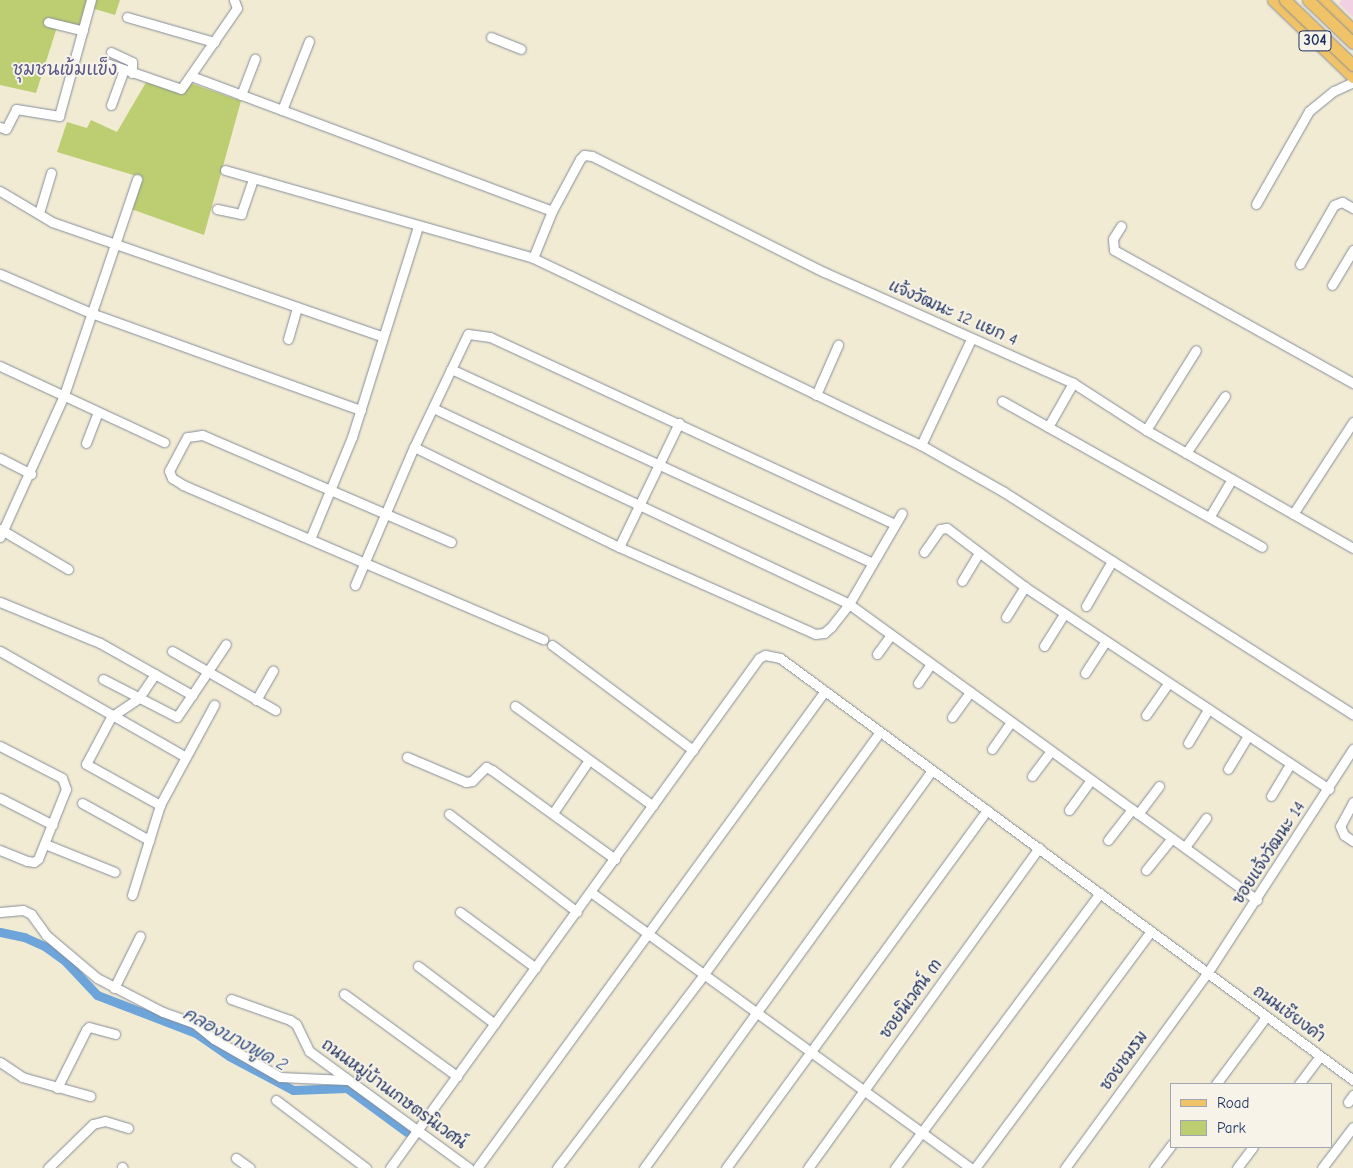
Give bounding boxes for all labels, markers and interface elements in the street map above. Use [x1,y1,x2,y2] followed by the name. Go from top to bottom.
[1298,28,1332,54] road number: 304
[13,59,117,81] district label: ชุมชนเข้มแข็ง
[886,276,1020,350] street label: แจ้งวัฒนะ 12 แยก 4
[1229,798,1309,908] street label: ซอยแจ้งวัฒนะ 14
[876,956,946,1042] street label: ซอยนิเวศน์ ๓
[1249,981,1329,1047] street label: ถนนเชียงคำ
[179,1003,291,1077] water label: คลองบางพูด 2
[1096,1027,1152,1095] street label: ซอยชมรม
[318,1035,470,1153] street label: ถนนหมู่บ้านเกษตรนิเวศน์
[1170,1083,1333,1148] legend
[1217,1094,1249,1112] text: Road
[1217,1119,1246,1137] text: Park

